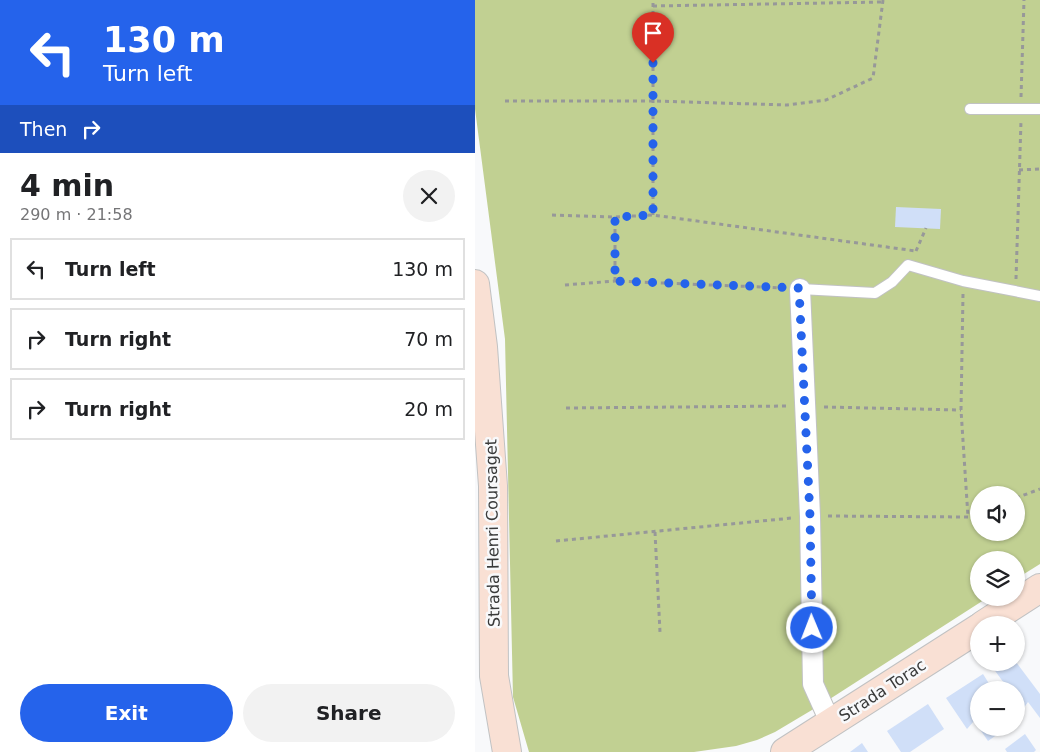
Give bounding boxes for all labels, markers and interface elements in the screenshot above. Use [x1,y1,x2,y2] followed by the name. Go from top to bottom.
[632,12,674,63] pin
[639,19,667,47] icon: arrive
[20,20,85,85] icon: left
[103,20,225,60] text: 130 m
[103,61,192,86] text: Turn left
[77,115,105,143] icon: right
[20,118,67,140] text: Then
[20,168,114,203] text: 4 min
[403,170,455,222] button: close
[20,205,133,224] text: 290 m · 21:58
[22,255,50,283] icon: left
[65,258,156,280] text: Turn left
[392,258,453,280] text: 130 m
[22,325,50,353] icon: right
[65,328,171,350] text: Turn right
[404,328,453,350] text: 70 m
[22,395,50,423] icon: right
[65,398,171,420] text: Turn right
[404,398,453,420] text: 20 m
[481,439,504,627] street label: Strada Henri Coursaget
[970,486,1025,736] map controls
[970,486,1025,541] button: sound
[970,551,1025,606] button: layers
[785,601,837,653] position arrow
[970,616,1025,671] button: +
[835,655,929,726] street label: Strada Torac
[970,681,1025,736] button: −
[20,684,233,742] button: Exit
[243,684,455,742] button: Share

